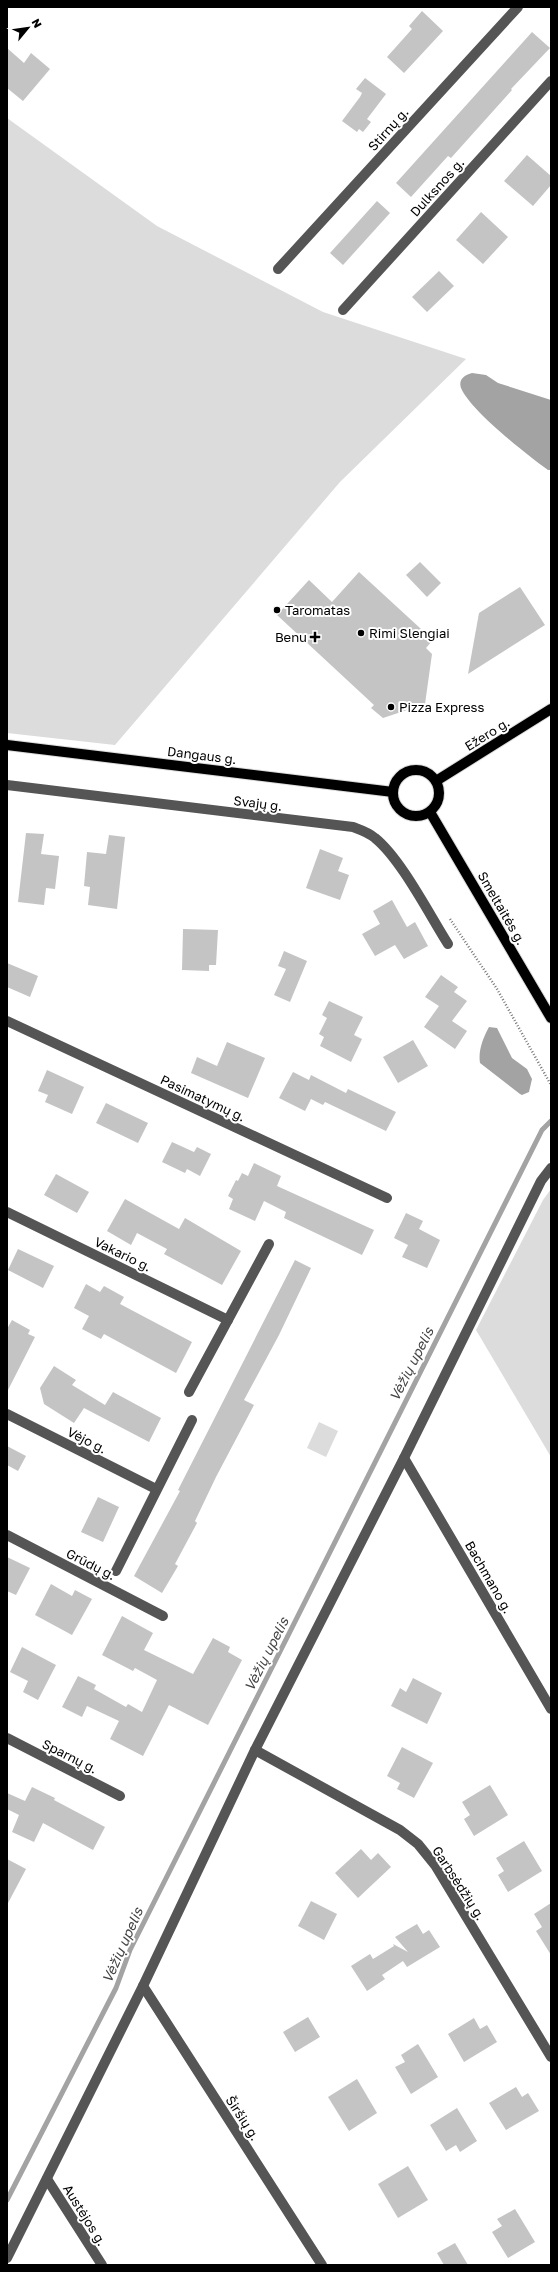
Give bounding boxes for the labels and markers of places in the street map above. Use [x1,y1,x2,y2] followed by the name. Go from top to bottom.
[285,602,350,618] place label: Taromatas
[272,605,282,615] marker: Taromatas
[369,625,450,641] place label: Rimi Slengiai
[356,628,366,638] marker: Rimi Slengiai
[275,629,307,645] place label: Benu
[310,632,320,642] marker: Benu
[399,699,484,715] place label: Pizza Express
[386,702,396,712] marker: Pizza Express

